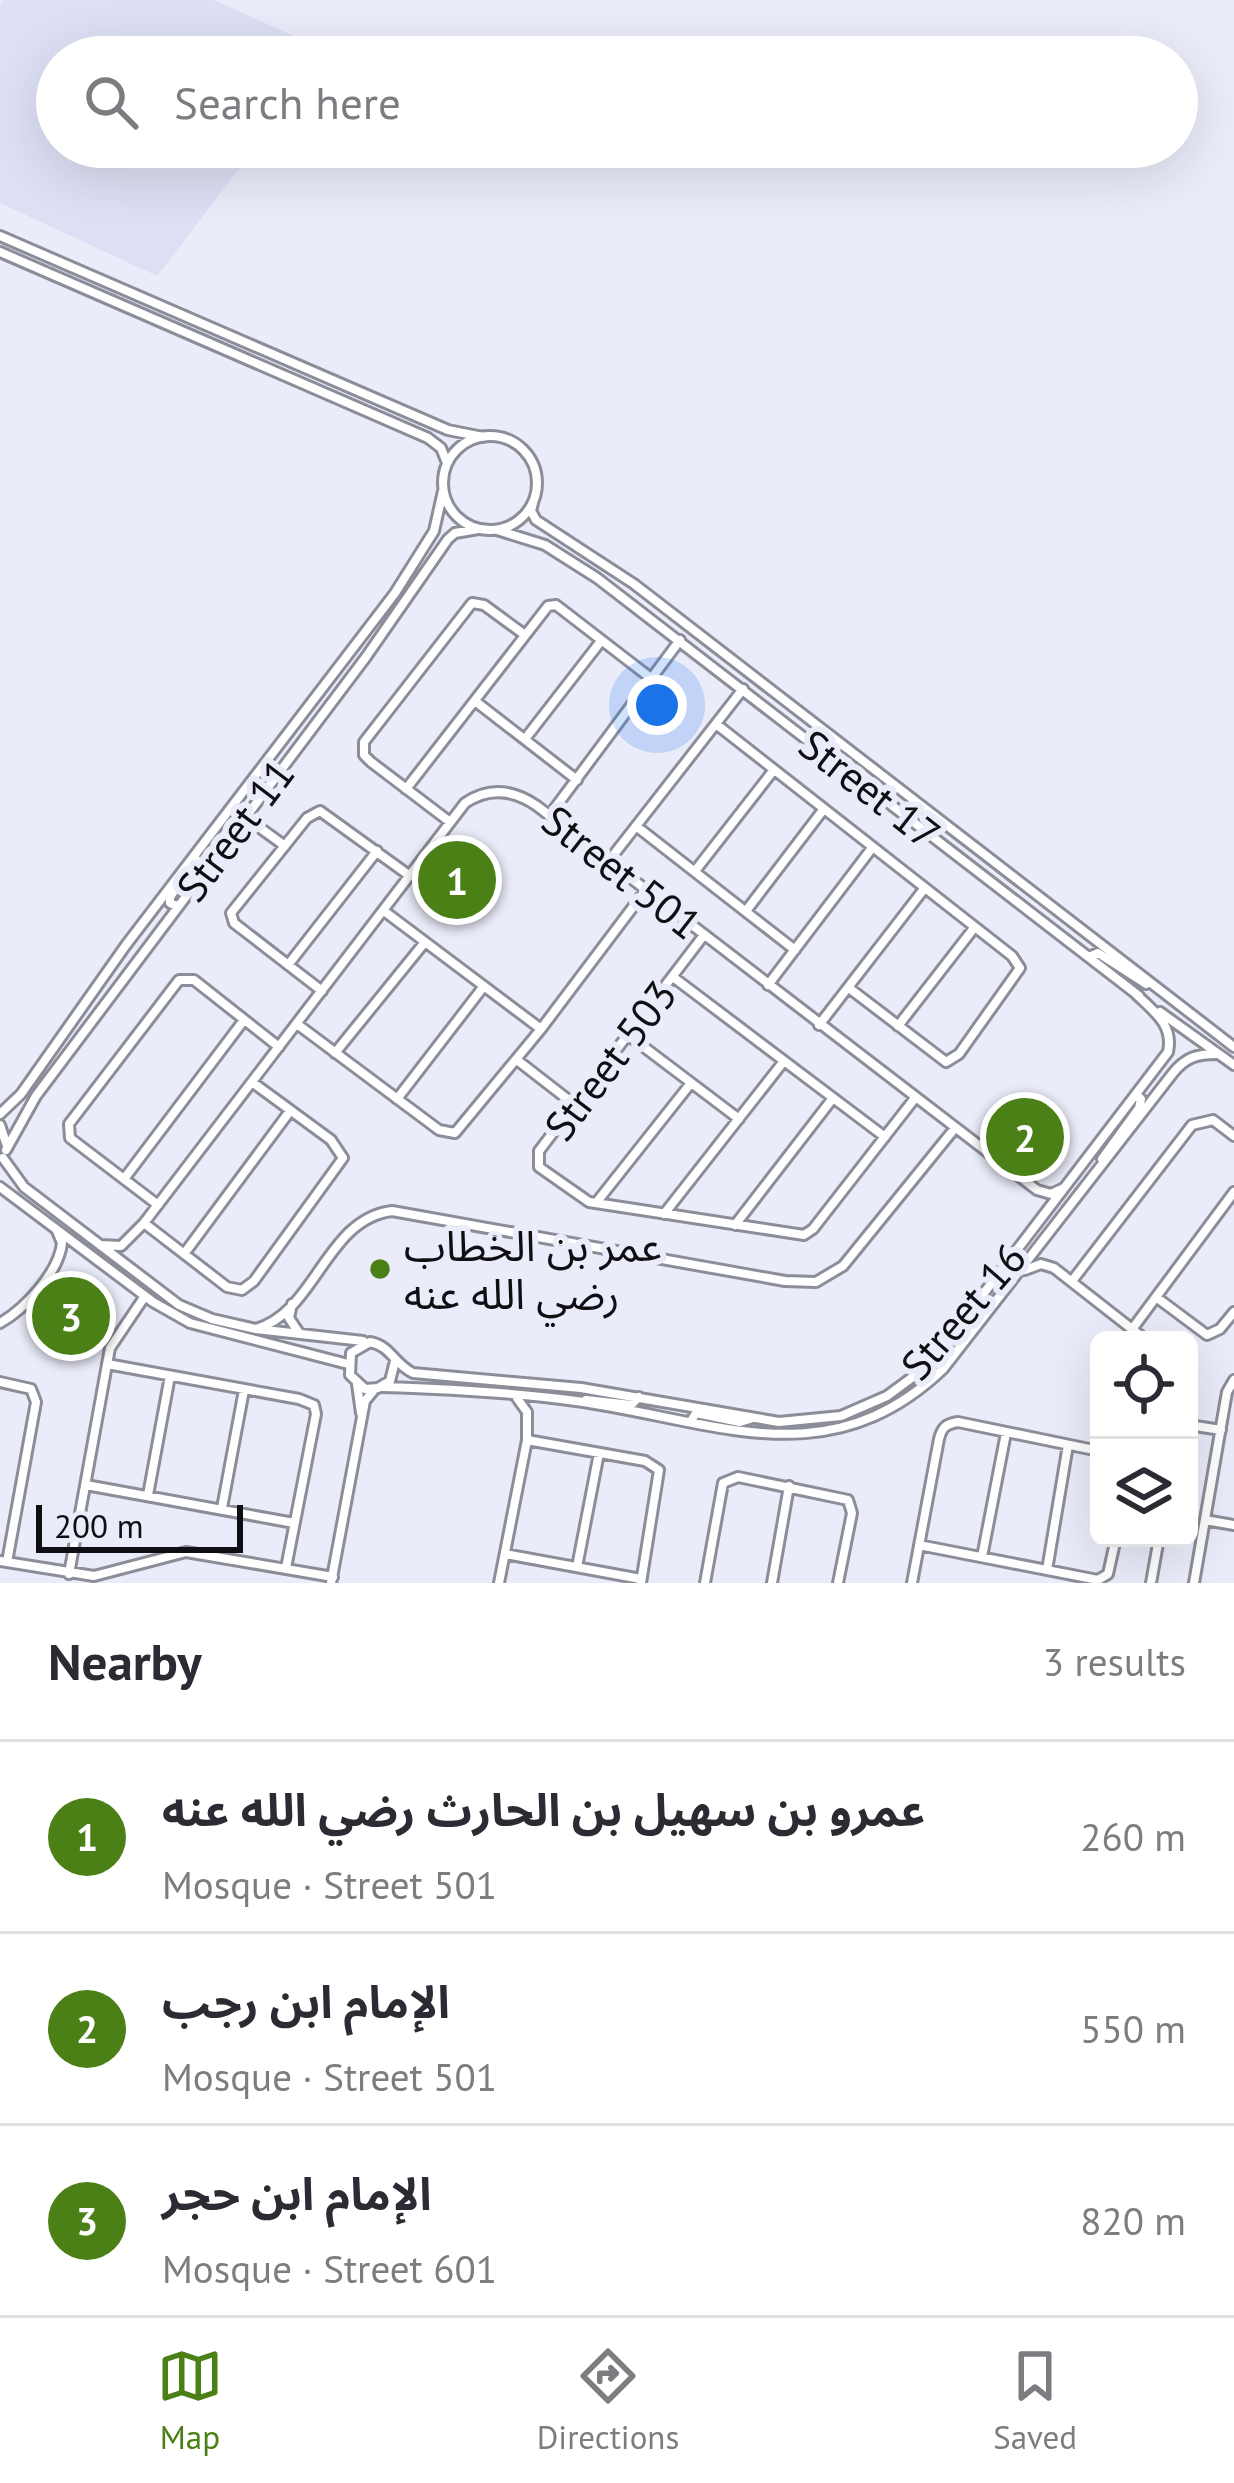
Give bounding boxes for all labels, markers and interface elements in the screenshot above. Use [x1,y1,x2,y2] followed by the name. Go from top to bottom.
[36,36,1198,168] search box
[78,69,144,135] icon: search
[174,73,401,131] text: Search here
[627,675,687,735] your location
[788,717,952,861] street label: Street 17
[164,748,306,912] street label: Street 11
[531,793,713,951] street label: Street 501
[418,835,496,925] pin: 1
[532,969,688,1151] street label: Street 503
[986,1092,1064,1182] pin: 2
[404,1218,662,1326] place label: عمر بن الخطاب رضي الله عنه
[888,1231,1038,1391] street label: Street 16
[367,1256,393,1282] marker: عمر بن الخطاب رضي الله عنه
[32,1271,110,1361] pin: 3
[1090,1331,1198,1547] map controls
[1090,1331,1198,1439] button: locate
[1090,1439,1198,1547] button: layers
[36,1499,243,1552] scale bar
[54,1504,144,1547] text: 200 m
[48,1628,202,1694] text: Nearby
[1043,1636,1186,1687] text: 3 results
[162,1780,925,1838] text: عمرو بن سهيل بن الحارث رضي الله عنه
[76,1811,98,1862] text: 1
[1080,1811,1186,1862] text: 260 m
[162,1859,497,1910] text: Mosque · Street 501
[162,1972,450,2030] text: الإمام ابن رجب
[76,2003,98,2054] text: 2
[1080,2003,1186,2054] text: 550 m
[162,2051,497,2102] text: Mosque · Street 501
[162,2164,431,2222] text: الإمام ابن حجر
[76,2195,98,2246] text: 3
[1080,2195,1186,2246] text: 820 m
[162,2243,497,2294] text: Mosque · Street 601
[157,2343,223,2458] tab: Map
[537,2343,679,2458] tab: Directions
[993,2343,1077,2458] tab: Saved

